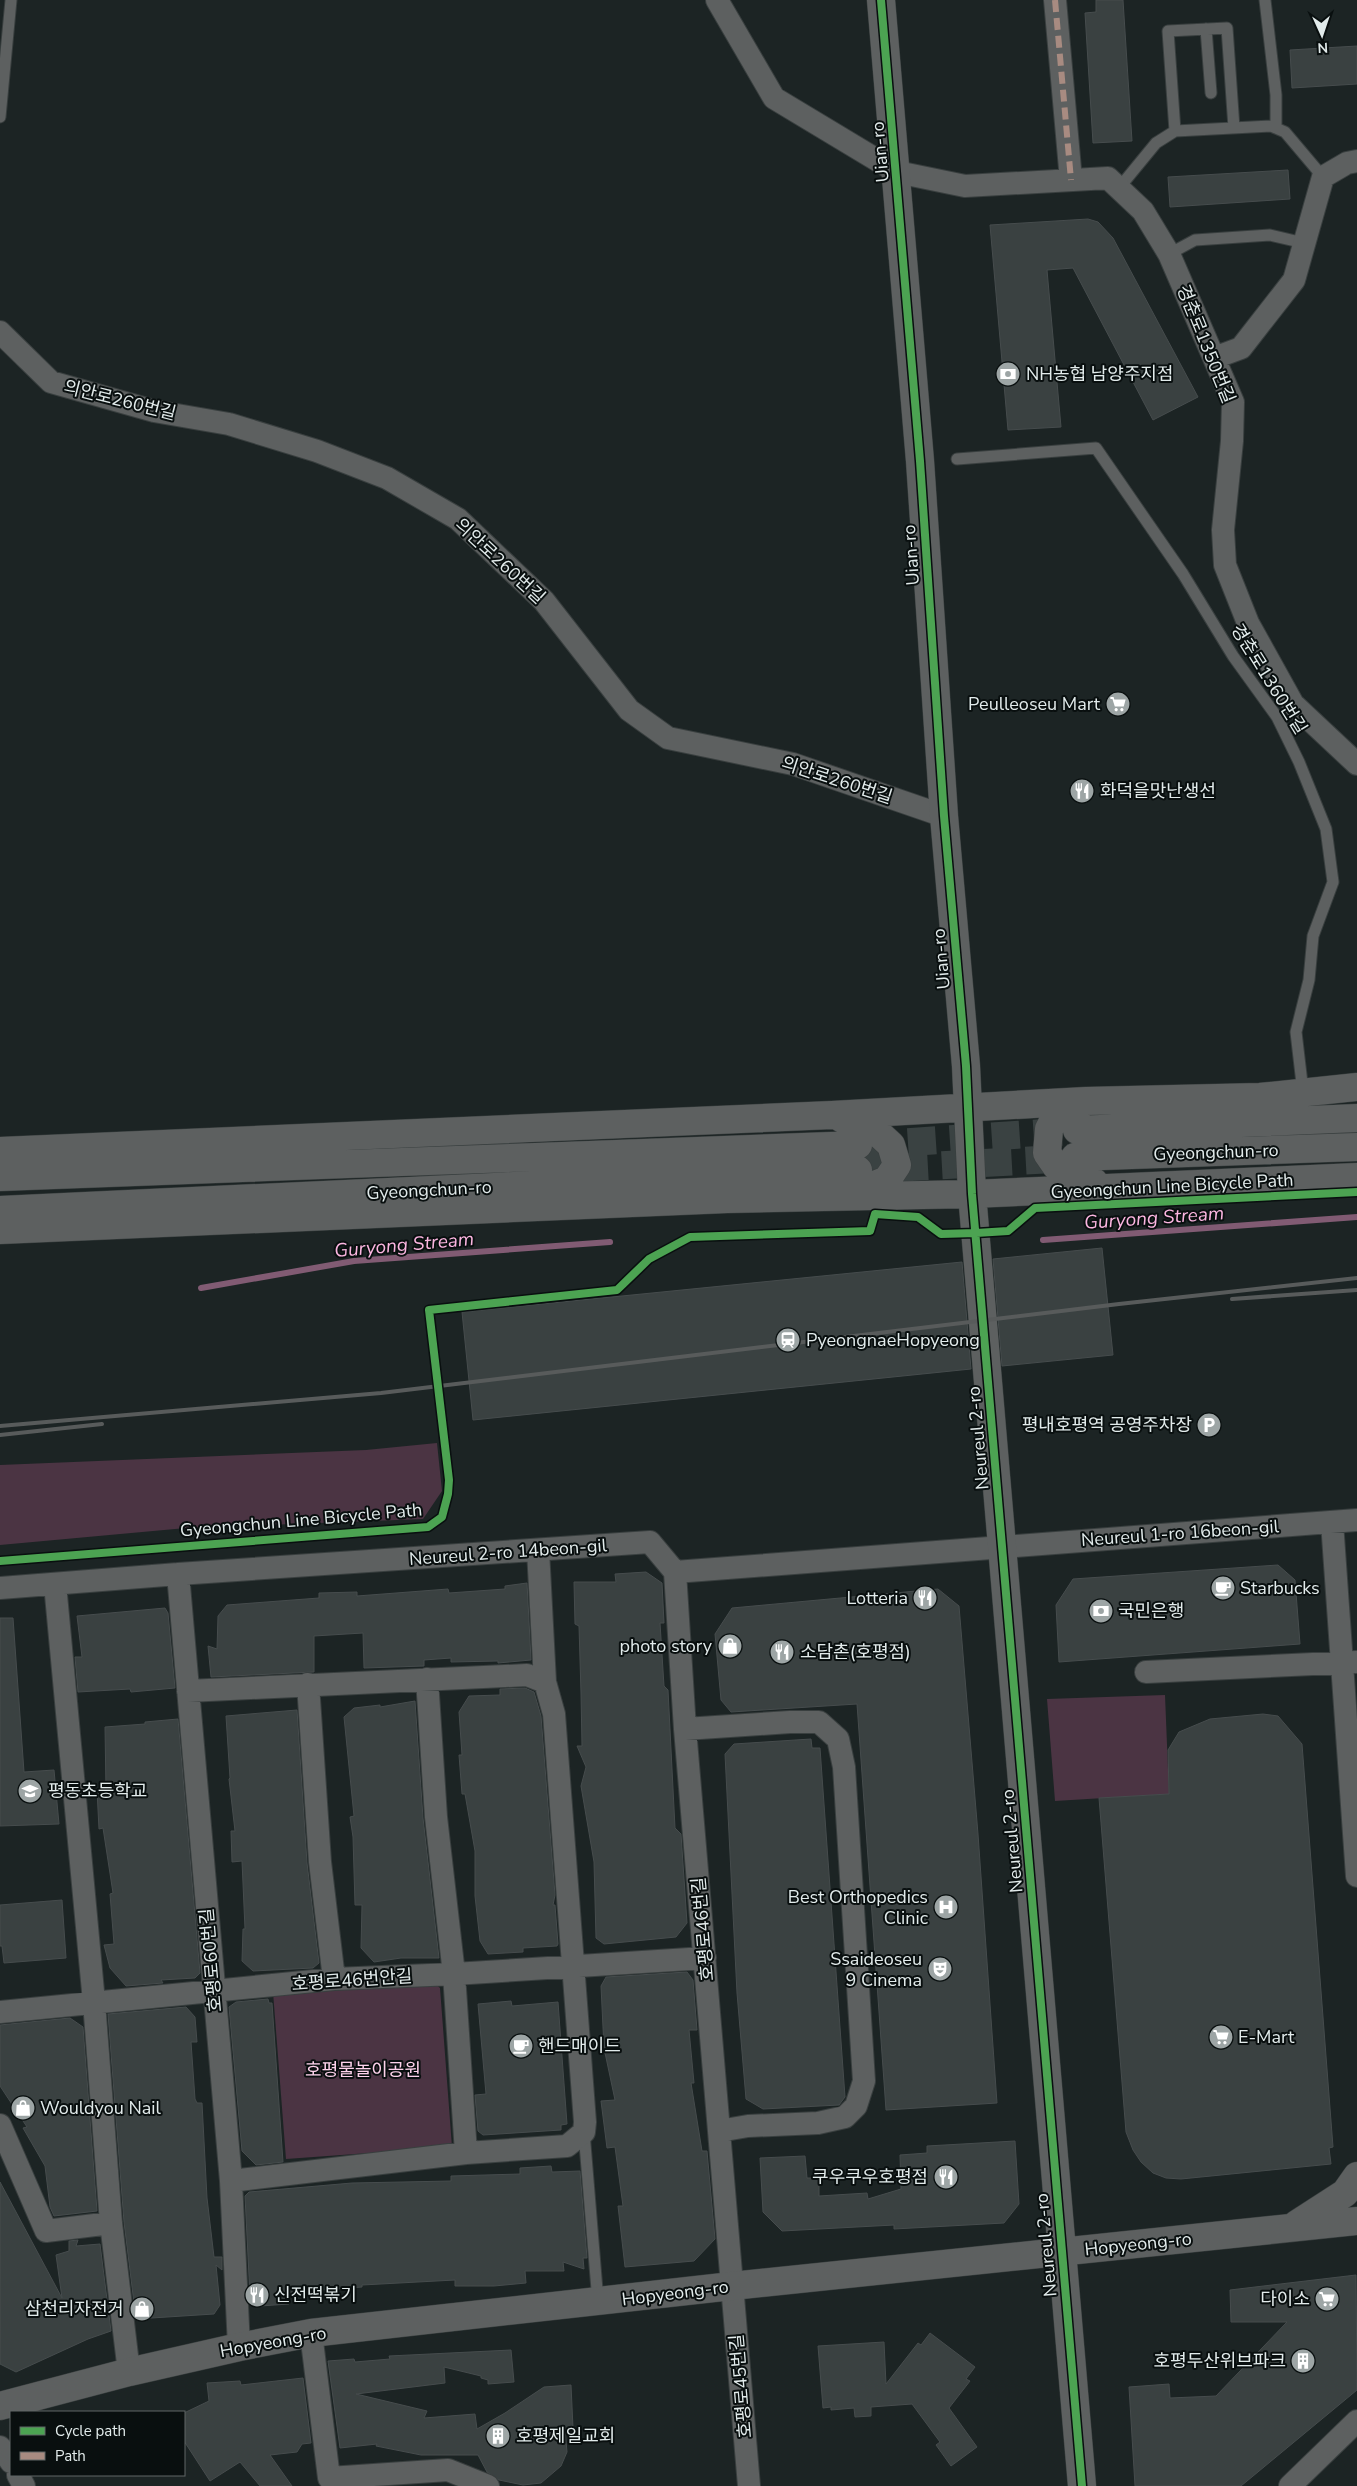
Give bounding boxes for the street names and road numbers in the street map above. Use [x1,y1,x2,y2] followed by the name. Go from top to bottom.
[865,121,895,183] street label: Uian-ro
[1171,281,1241,407] street label: 경춘로1350번길
[61,374,179,426] street label: 의안로260번길
[450,513,550,609] street label: 의안로260번길
[897,524,925,586] street label: Uian-ro
[1225,619,1313,739] street label: 경춘로1360번길
[779,751,895,809] street label: 의안로260번길
[926,928,956,990] street label: Uian-ro
[1153,1138,1279,1166] street label: Gyeongchun-ro
[1050,1168,1294,1204] street label: Gyeongchun Line Bicycle Path
[366,1175,492,1205] street label: Gyeongchun-ro
[962,1385,994,1491] street label: Neureul 2-ro
[179,1497,423,1543] street label: Gyeongchun Line Bicycle Path
[1080,1514,1280,1552] street label: Neureul 1-ro 16beon-gil
[408,1533,608,1571] street label: Neureul 2-ro 14beon-gil
[996,1788,1028,1894] street label: Neureul 2-ro
[686,1876,720,1982] street label: 호평로46번길
[194,1907,228,2013] street label: 호평로60번길
[291,1964,413,1996] street label: 호평로46번안길
[1030,2192,1062,2298] street label: Neureul 2-ro
[1083,2226,1193,2262] street label: Hopyeong-ro
[620,2275,730,2311] street label: Hopyeong-ro
[218,2321,328,2363] street label: Hopyeong-ro
[724,2333,758,2439] street label: 호평로45번길

